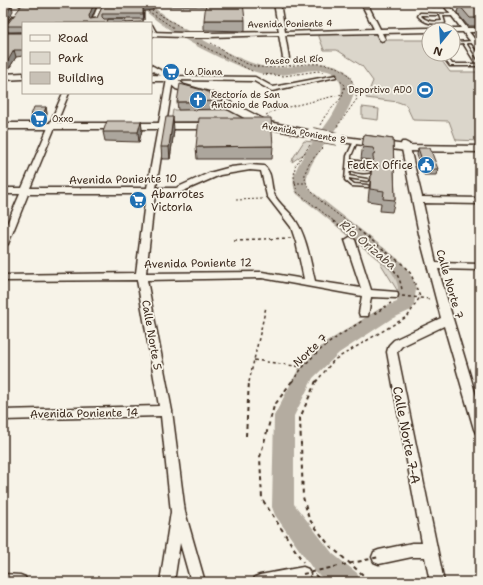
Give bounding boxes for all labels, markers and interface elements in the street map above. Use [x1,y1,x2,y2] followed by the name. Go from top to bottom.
[247,17,333,31] street label: Avenida Poniente 4
[22,22,152,94] legend
[421,22,461,62] north arrow
[58,30,89,46] text: Road
[431,42,445,60] text: N
[58,50,84,66] text: Park
[264,52,324,68] street label: Paseo del Río
[161,62,181,82] supermarket icon: La Diana
[184,66,223,78] place label: La Diana
[58,70,104,86] text: Building
[415,80,435,100] sports icon: Deportivo ADO
[348,84,412,96] place label: Deportivo ADO
[211,89,289,111] place label: Rectoría de San Antonio de Padua
[188,90,208,110] church icon: Rectoría de San Antonio de Padua
[29,109,49,129] supermarket icon: Oxxo
[52,113,73,125] place label: Oxxo
[261,120,347,146] street label: Avenida Poniente 8
[416,155,436,175] public building icon: FedEx Office
[347,158,413,173] place label: FedEx Office
[69,171,177,188] street label: Avenida Poniente 10
[151,187,204,215] place label: Abarrotes Victoria
[128,190,148,210] supermarket icon: Abarrotes Victoria
[336,217,400,273] water label: Río Orizaba
[432,248,467,321] street label: Calle Norte 7
[144,255,252,272] street label: Avenida Poniente 12
[138,299,165,371] street label: Calle Norte 5
[290,330,331,370] street label: Norte 7
[389,385,424,485] street label: Calle Norte 7-A
[30,405,138,422] street label: Avenida Poniente 14

